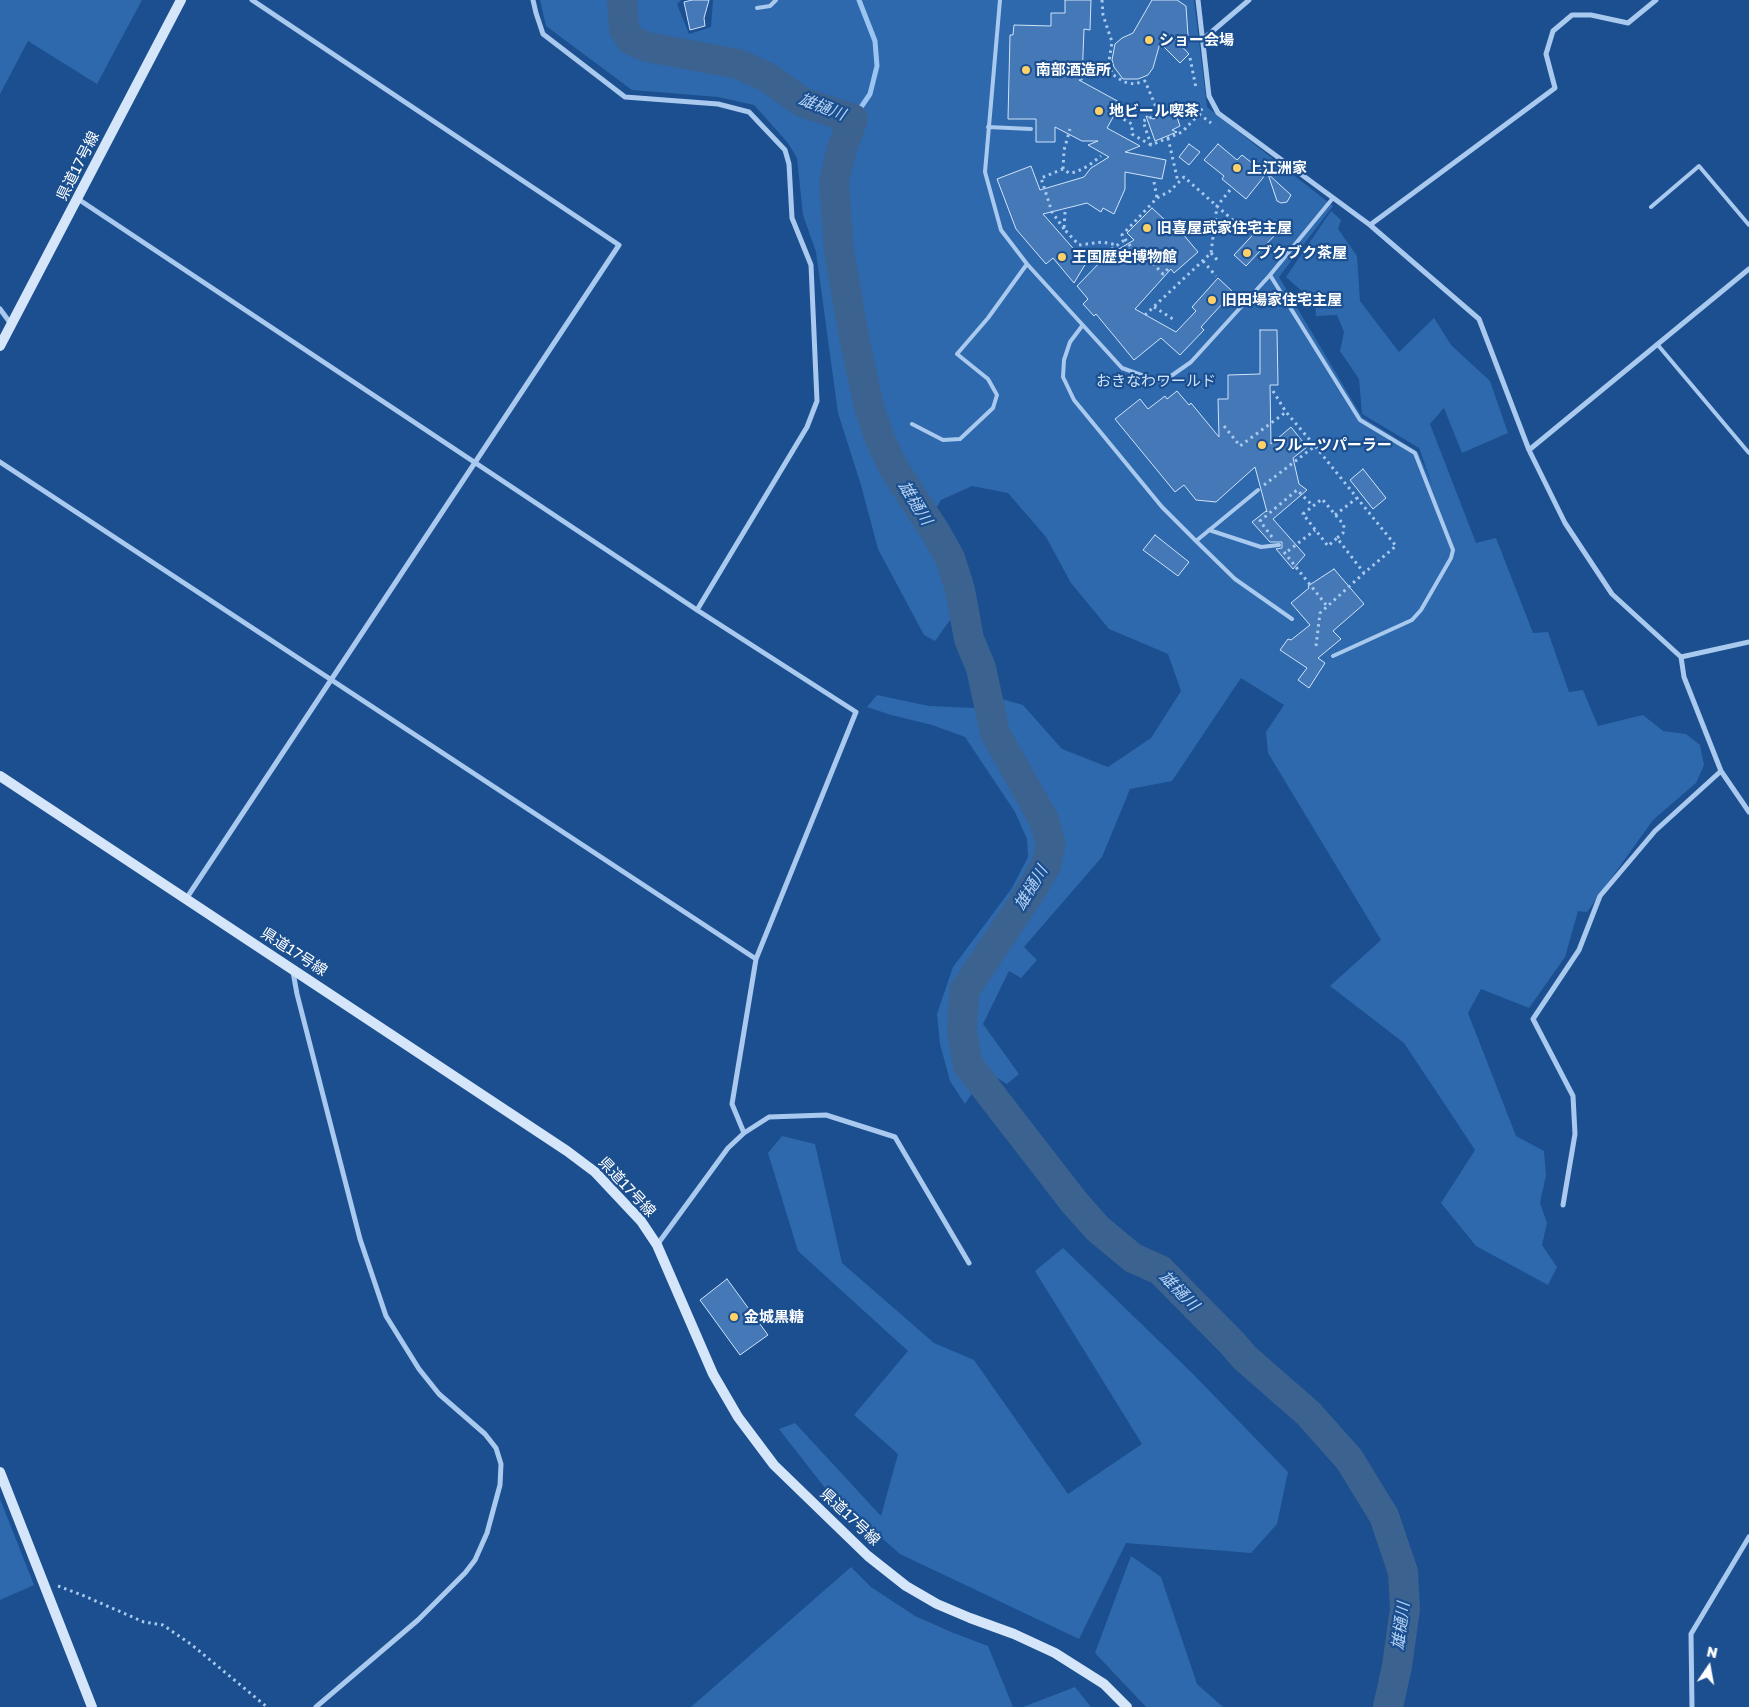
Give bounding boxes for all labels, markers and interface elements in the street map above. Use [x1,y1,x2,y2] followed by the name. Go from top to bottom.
[1159,31,1234,49] place label: ショー会場
[1143,34,1155,46] marker: ショー会場
[1036,61,1111,79] place label: 南部酒造所
[1020,64,1032,76] marker: 南部酒造所
[796,89,848,125] water label: 雄樋川
[1109,102,1199,120] place label: 地ビール喫茶
[1093,105,1105,117] marker: 地ビール喫茶
[53,128,103,204] street label: 県道17号線
[1247,159,1307,177] place label: 上江洲家
[1231,162,1243,174] marker: 上江洲家
[1157,219,1292,237] place label: 旧喜屋武家住宅主屋
[1141,222,1153,234] marker: 旧喜屋武家住宅主屋
[1257,244,1347,262] place label: ブクブク茶屋
[1241,247,1253,259] marker: ブクブク茶屋
[1072,248,1177,266] place label: 王国歴史博物館
[1056,251,1068,263] marker: 王国歴史博物館
[1222,291,1342,309] place label: 旧田場家住宅主屋
[1206,294,1218,306] marker: 旧田場家住宅主屋
[1096,372,1216,390] park label: おきなわワールド
[1272,436,1392,454] place label: フルーツパーラー
[1256,439,1268,451] marker: フルーツパーラー
[894,478,936,528] water label: 雄樋川
[1010,862,1052,914] water label: 雄樋川
[258,924,330,980] street label: 県道17号線
[595,1153,659,1221] street label: 県道17号線
[1155,1267,1203,1315] water label: 雄樋川
[744,1308,804,1326] place label: 金城黒糖
[728,1311,740,1323] marker: 金城黒糖
[816,1485,884,1549] street label: 県道17号線
[1389,1601,1413,1651] water label: 雄樋川
[1684,1642,1734,1692] north arrow
[1705,1642,1719,1661] text: N

